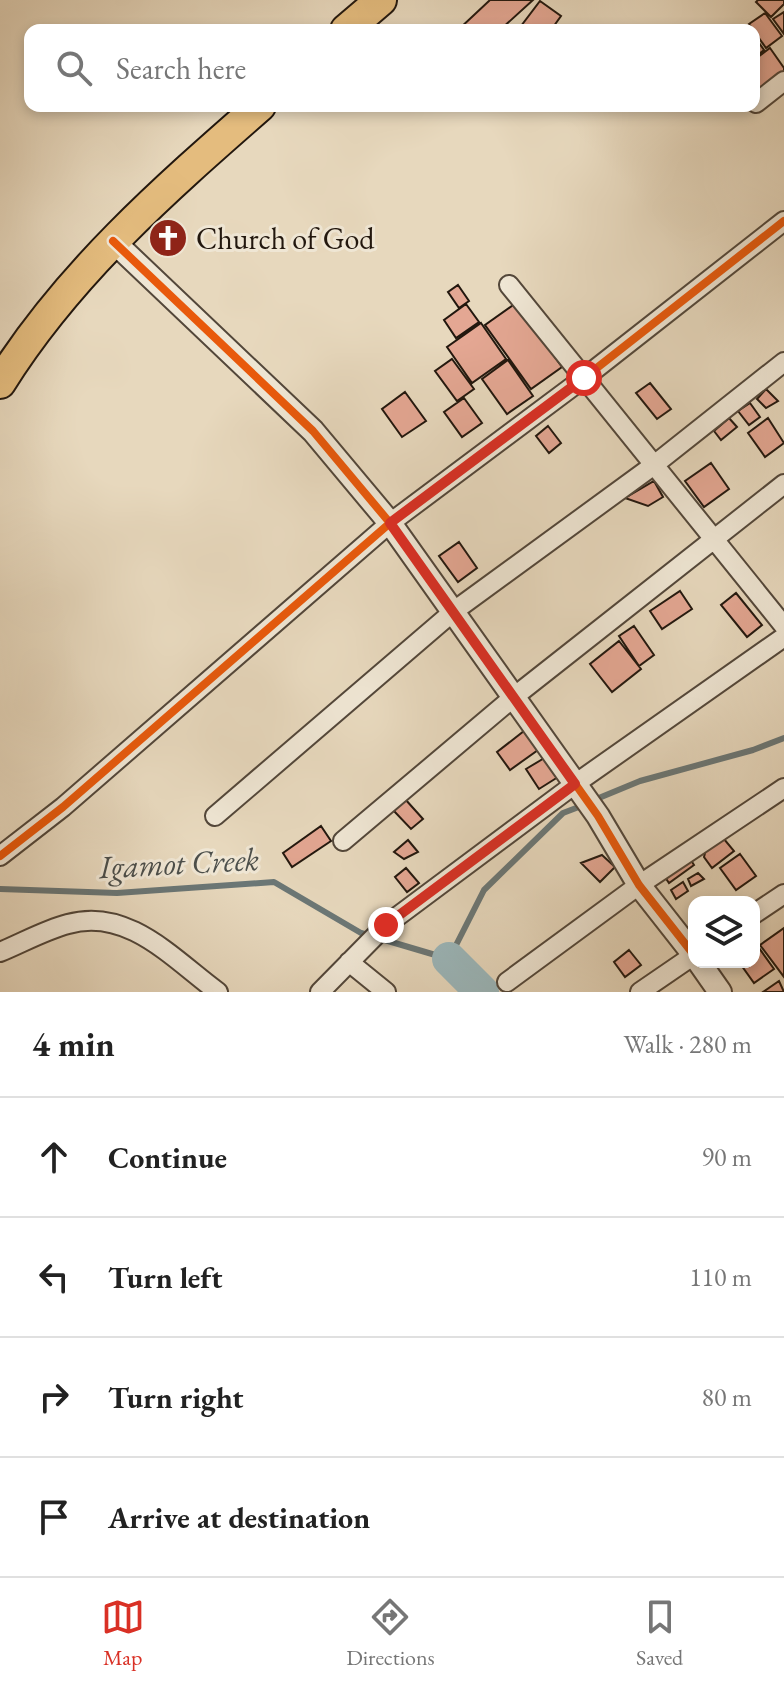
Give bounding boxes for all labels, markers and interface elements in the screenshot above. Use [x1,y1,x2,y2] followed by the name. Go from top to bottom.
[24,24,760,112] search box
[52,46,96,90] icon: search
[116,49,246,88] text: Search here
[147,217,189,259] church icon: Church of God
[196,219,375,258] place label: Church of God
[566,360,602,396] route start
[97,838,261,888] water label: Igamot Creek
[688,896,760,968] map controls
[688,896,760,968] button: layers
[368,907,404,943] route end
[32,1022,115,1066] text: 4 min
[624,1027,752,1061] text: Walk · 280 m
[32,1135,76,1179] icon: ahead
[108,1138,227,1177] text: Continue
[702,1140,752,1174] text: 90 m
[32,1255,76,1299] icon: left
[108,1258,222,1297] text: Turn left
[689,1260,752,1294] text: 110 m
[32,1375,76,1419] icon: right
[108,1378,244,1417] text: Turn right
[702,1380,752,1414] text: 80 m
[32,1495,76,1539] icon: arrive
[108,1498,370,1537] text: Arrive at destination
[101,1595,145,1672] tab: Map
[346,1595,435,1672] tab: Directions
[636,1595,683,1672] tab: Saved

